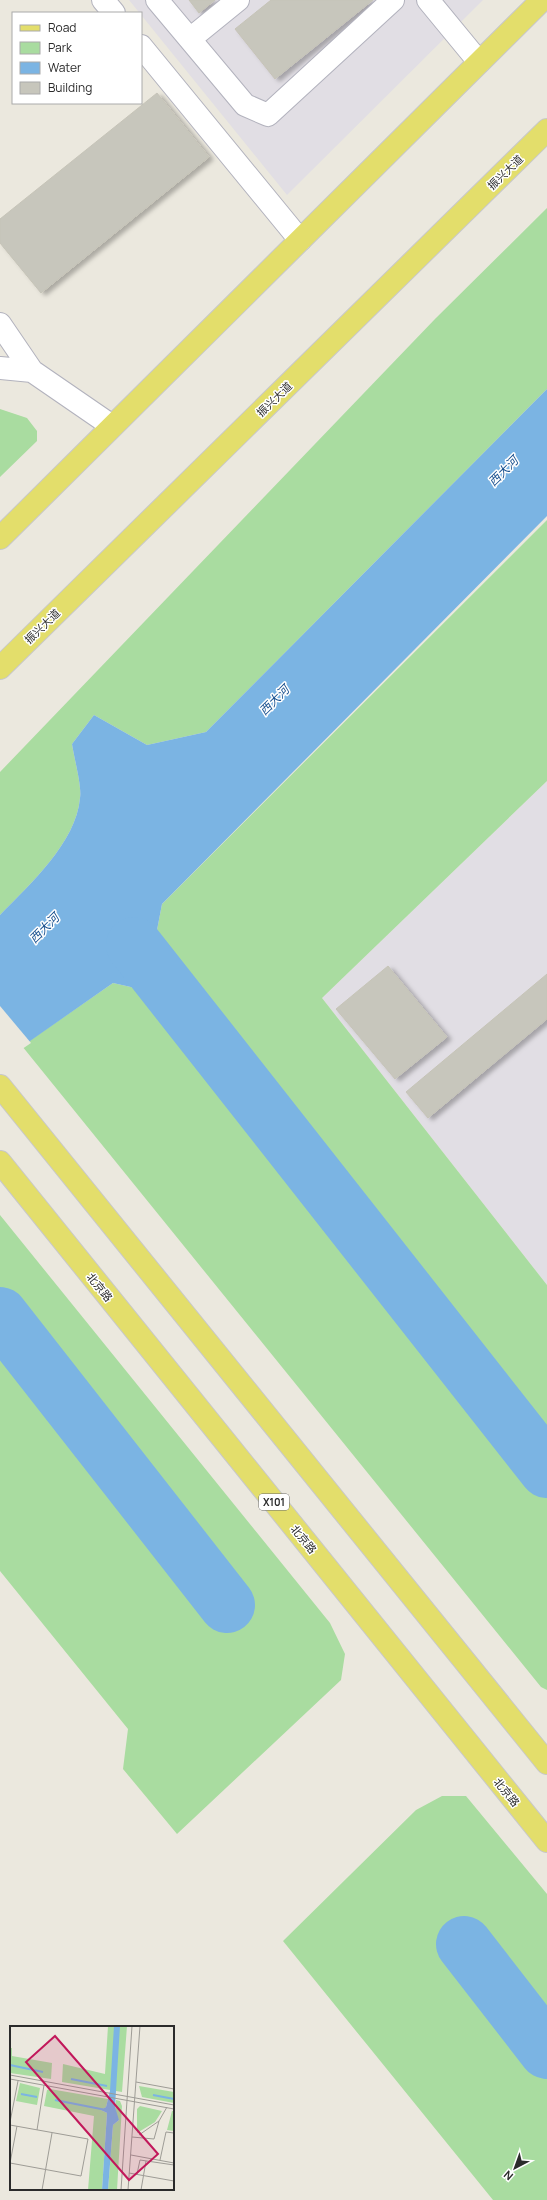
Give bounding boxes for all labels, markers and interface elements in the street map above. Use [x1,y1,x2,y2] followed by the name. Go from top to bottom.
[12,12,142,104] legend
[48,19,76,36] text: Road
[48,39,73,56] text: Park
[48,59,82,76] text: Water
[48,79,92,96] text: Building
[484,151,526,193] street label: 振兴大道
[253,378,295,420] street label: 振兴大道
[484,451,523,490] water label: 西大河
[21,605,63,647] street label: 振兴大道
[255,680,294,719] water label: 西大河
[25,908,64,947] water label: 西大河
[84,1269,116,1305] street label: 北京路
[259,1494,289,1510] road number: X101
[288,1521,320,1557] street label: 北京路
[491,1774,523,1810] street label: 北京路
[10,2026,174,2190] inset map
[495,2148,535,2188] north arrow
[500,2168,516,2184] text: N

